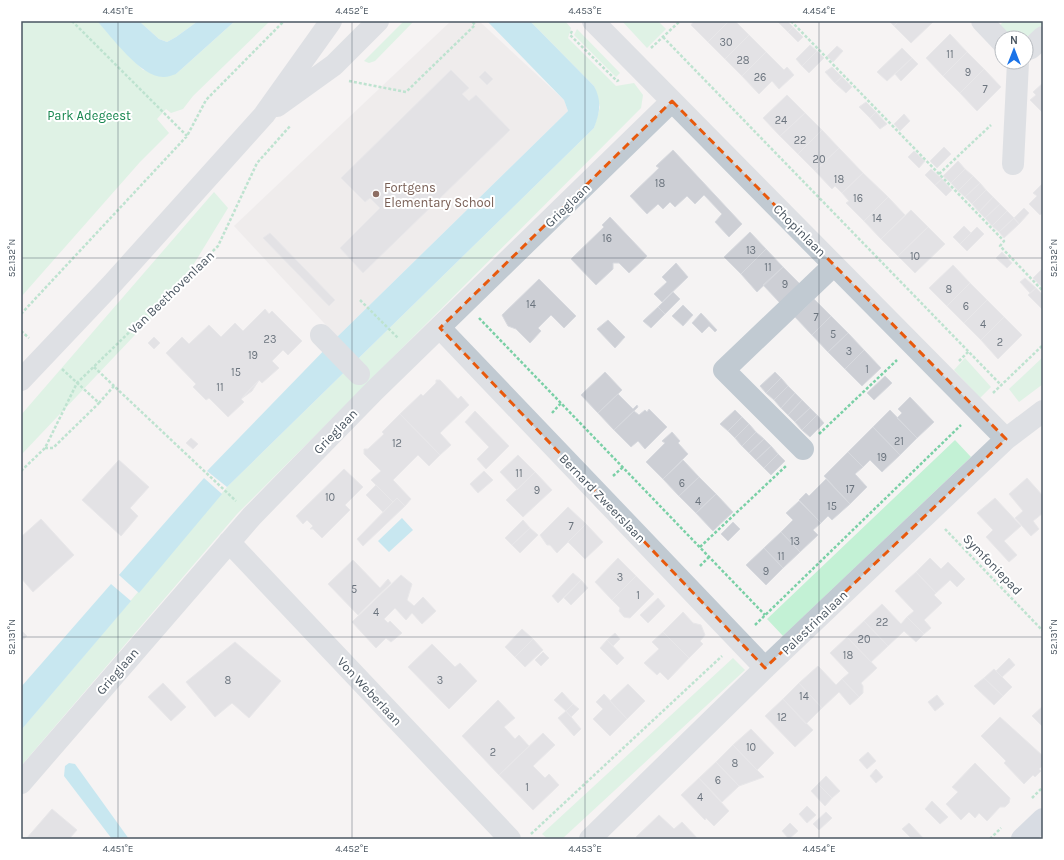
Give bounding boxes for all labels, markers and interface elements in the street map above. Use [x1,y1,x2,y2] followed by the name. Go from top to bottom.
[103,5,133,17] text: 4.451°E
[335,5,369,17] text: 4.452°E
[568,5,602,17] text: 4.453°E
[802,5,836,17] text: 4.454°E
[994,30,1034,70] north arrow
[1010,34,1018,47] text: N
[719,36,733,49] house number: 30
[946,48,954,61] house number: 11
[736,54,750,67] house number: 28
[965,66,971,79] house number: 9
[754,71,766,84] house number: 26
[982,83,988,96] house number: 7
[47,108,131,123] park label: Park Adegeest
[775,114,787,127] house number: 24
[794,134,806,147] house number: 22
[813,153,825,166] house number: 20
[834,173,844,186] house number: 18
[655,177,665,190] house number: 18
[384,180,494,210] place label: Fortgens Elementary School
[542,180,593,230] street label: Grieglaan
[371,189,381,199] marker: Fortgens Elementary School
[853,192,863,205] house number: 16
[770,201,829,260] street label: Chopinlaan
[872,212,882,225] house number: 14
[602,232,612,245] house number: 16
[6,239,18,277] text: 52.132°N
[1048,239,1060,277] text: 52.132°N
[746,244,756,257] house number: 13
[125,248,217,337] street label: Van Beethovenlaan
[910,250,920,263] house number: 10
[764,261,772,274] house number: 11
[782,278,788,291] house number: 9
[946,283,953,296] house number: 8
[526,298,536,311] house number: 14
[963,300,969,313] house number: 6
[813,311,819,324] house number: 7
[980,318,986,331] house number: 4
[830,328,836,341] house number: 5
[264,333,276,346] house number: 23
[997,336,1003,349] house number: 2
[846,345,852,358] house number: 3
[248,349,258,362] house number: 19
[865,363,869,376] house number: 1
[231,366,241,379] house number: 15
[216,381,224,394] house number: 11
[310,406,360,457] street label: Grieglaan
[894,435,904,448] house number: 21
[392,437,402,450] house number: 12
[556,451,649,546] street label: Bernard Zweerslaan
[877,451,887,464] house number: 19
[515,467,523,480] house number: 11
[679,477,685,490] house number: 6
[846,483,854,496] house number: 17
[534,484,540,497] house number: 9
[325,491,335,504] house number: 10
[695,495,701,508] house number: 4
[827,500,837,513] house number: 15
[568,520,574,533] house number: 7
[960,531,1025,598] street label: Symfoniepad
[790,535,800,548] house number: 13
[777,550,785,563] house number: 11
[763,565,769,578] house number: 9
[617,571,623,584] house number: 3
[351,583,357,596] house number: 5
[778,587,850,658] street label: Palestrinalaan
[636,589,640,602] house number: 1
[373,606,379,619] house number: 4
[876,616,888,629] house number: 22
[6,619,18,655] text: 52.131°N
[1048,619,1060,655] text: 52.131°N
[858,633,870,646] house number: 20
[93,645,142,698] street label: Grieglaan
[843,649,853,662] house number: 18
[334,654,405,729] street label: Von Weberlaan
[225,674,232,687] house number: 8
[437,674,443,687] house number: 3
[799,690,809,703] house number: 14
[777,711,787,724] house number: 12
[746,741,756,754] house number: 10
[490,746,496,759] house number: 2
[732,757,739,770] house number: 8
[715,774,721,787] house number: 6
[525,781,529,794] house number: 1
[697,791,703,804] house number: 4
[103,843,133,855] text: 4.451°E
[335,843,369,855] text: 4.452°E
[568,843,602,855] text: 4.453°E
[802,843,836,855] text: 4.454°E

